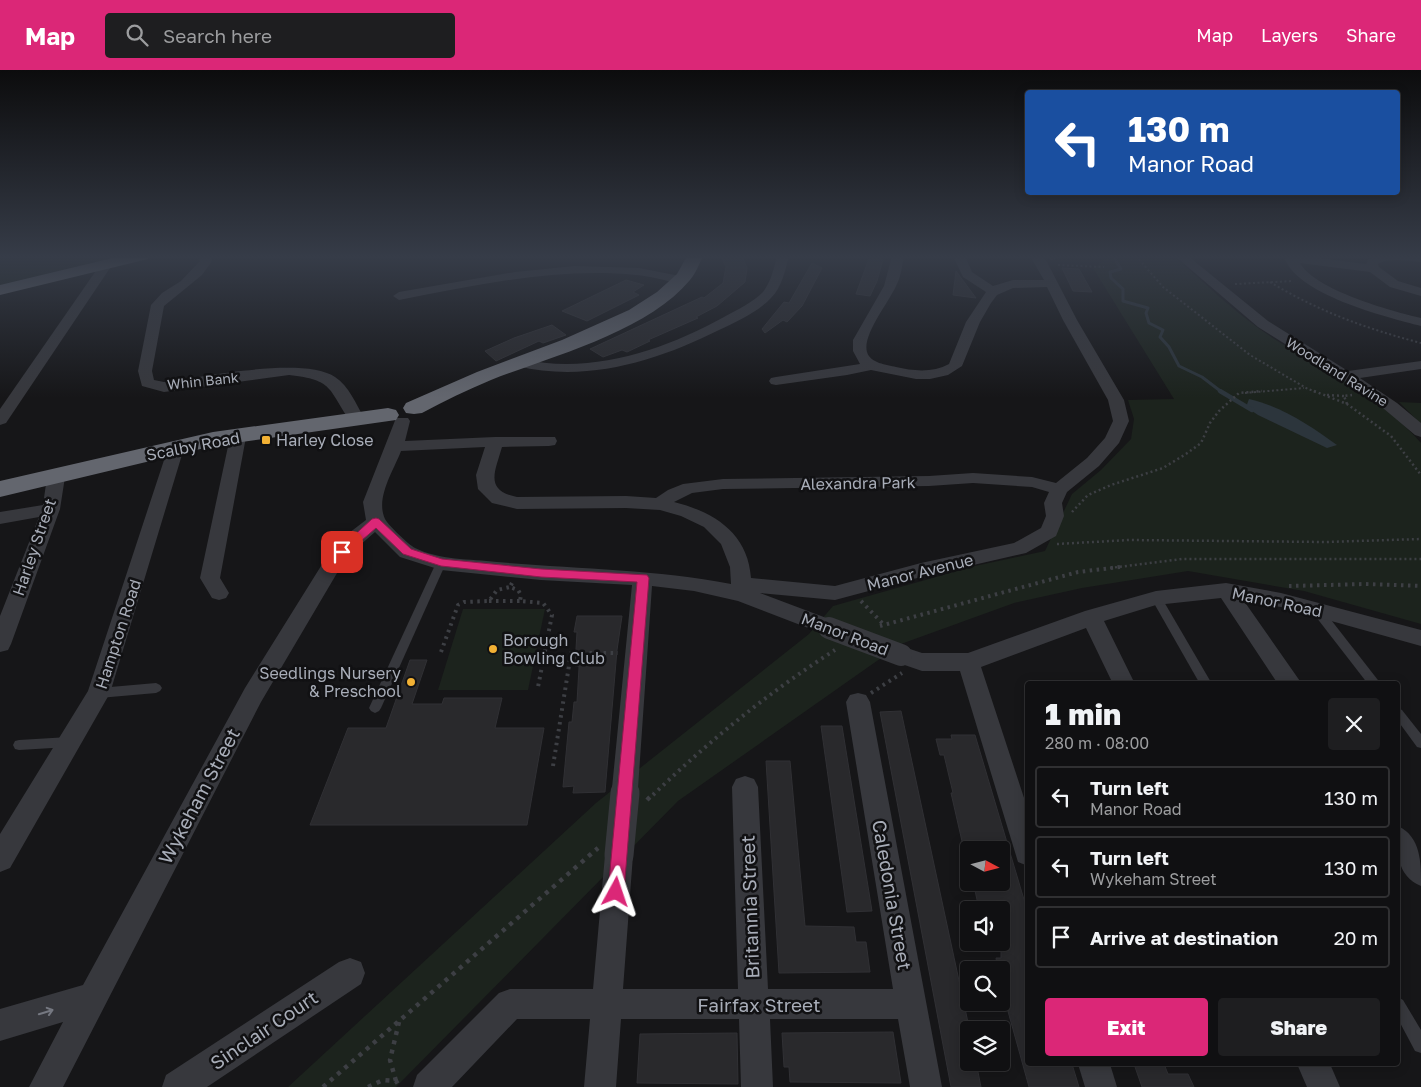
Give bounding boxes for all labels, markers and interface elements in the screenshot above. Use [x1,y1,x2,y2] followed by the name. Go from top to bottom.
[105,13,455,58] search box
[25,21,75,50] text: Map
[123,21,151,49] icon: search
[163,24,272,47] text: Search here
[1196,24,1233,46] text: Map
[1261,24,1318,46] text: Layers
[1346,24,1396,46] text: Share
[1128,108,1230,150] text: 130 m
[1045,110,1110,175] icon: left
[1128,150,1254,177] text: Manor Road
[1283,333,1391,410] street label: Woodland Ravine
[166,368,240,393] street label: Whin Bank
[145,427,241,465] street label: Scalby Road
[276,430,374,450] place label: Harley Close
[260,434,272,446] marker: Harley Close
[800,472,916,494] street label: Alexandra Park
[8,496,60,598] street label: Harley Street
[321,531,363,573] pin
[328,538,356,566] icon: arrive
[865,549,975,595] street label: Manor Avenue
[91,577,145,691] street label: Hampton Road
[1230,583,1324,621] street label: Manor Road
[799,608,891,660] street label: Manor Road
[503,630,605,668] place label: Borough Bowling Club
[487,643,499,655] marker: Borough Bowling Club
[259,663,401,701] place label: Seedlings Nursery & Preschool
[405,676,417,688] marker: Seedlings Nursery & Preschool
[1045,696,1121,732] text: 1 min
[1328,698,1380,750] button: close
[153,724,244,868] street label: Wykeham Street
[1045,733,1149,753] text: 280 m · 08:00
[1090,776,1169,799] text: Turn left
[1047,783,1075,811] icon: left
[1324,786,1378,809] text: 130 m
[1090,799,1182,819] text: Manor Road
[868,818,917,972] street label: Caledonia Street
[735,835,764,979] street label: Britannia Street
[960,841,1010,891] north arrow
[960,841,1010,1071] map controls
[1090,846,1169,869] text: Turn left
[1047,853,1075,881] icon: left
[1324,856,1378,879] text: 130 m
[589,865,641,917] position arrow
[1090,869,1217,889] text: Wykeham Street
[960,901,1010,951] button: sound
[1047,923,1075,951] icon: arrive
[1090,926,1278,949] text: Arrive at destination
[1334,926,1378,949] text: 20 m
[960,961,1010,1011] button: search
[206,985,322,1074] street label: Sinclair Court
[697,993,821,1016] street label: Fairfax Street
[1045,998,1208,1056] button: Exit
[1218,998,1380,1056] button: Share
[37,1006,53,1016] one-way arrow
[960,1021,1010,1071] button: layers

